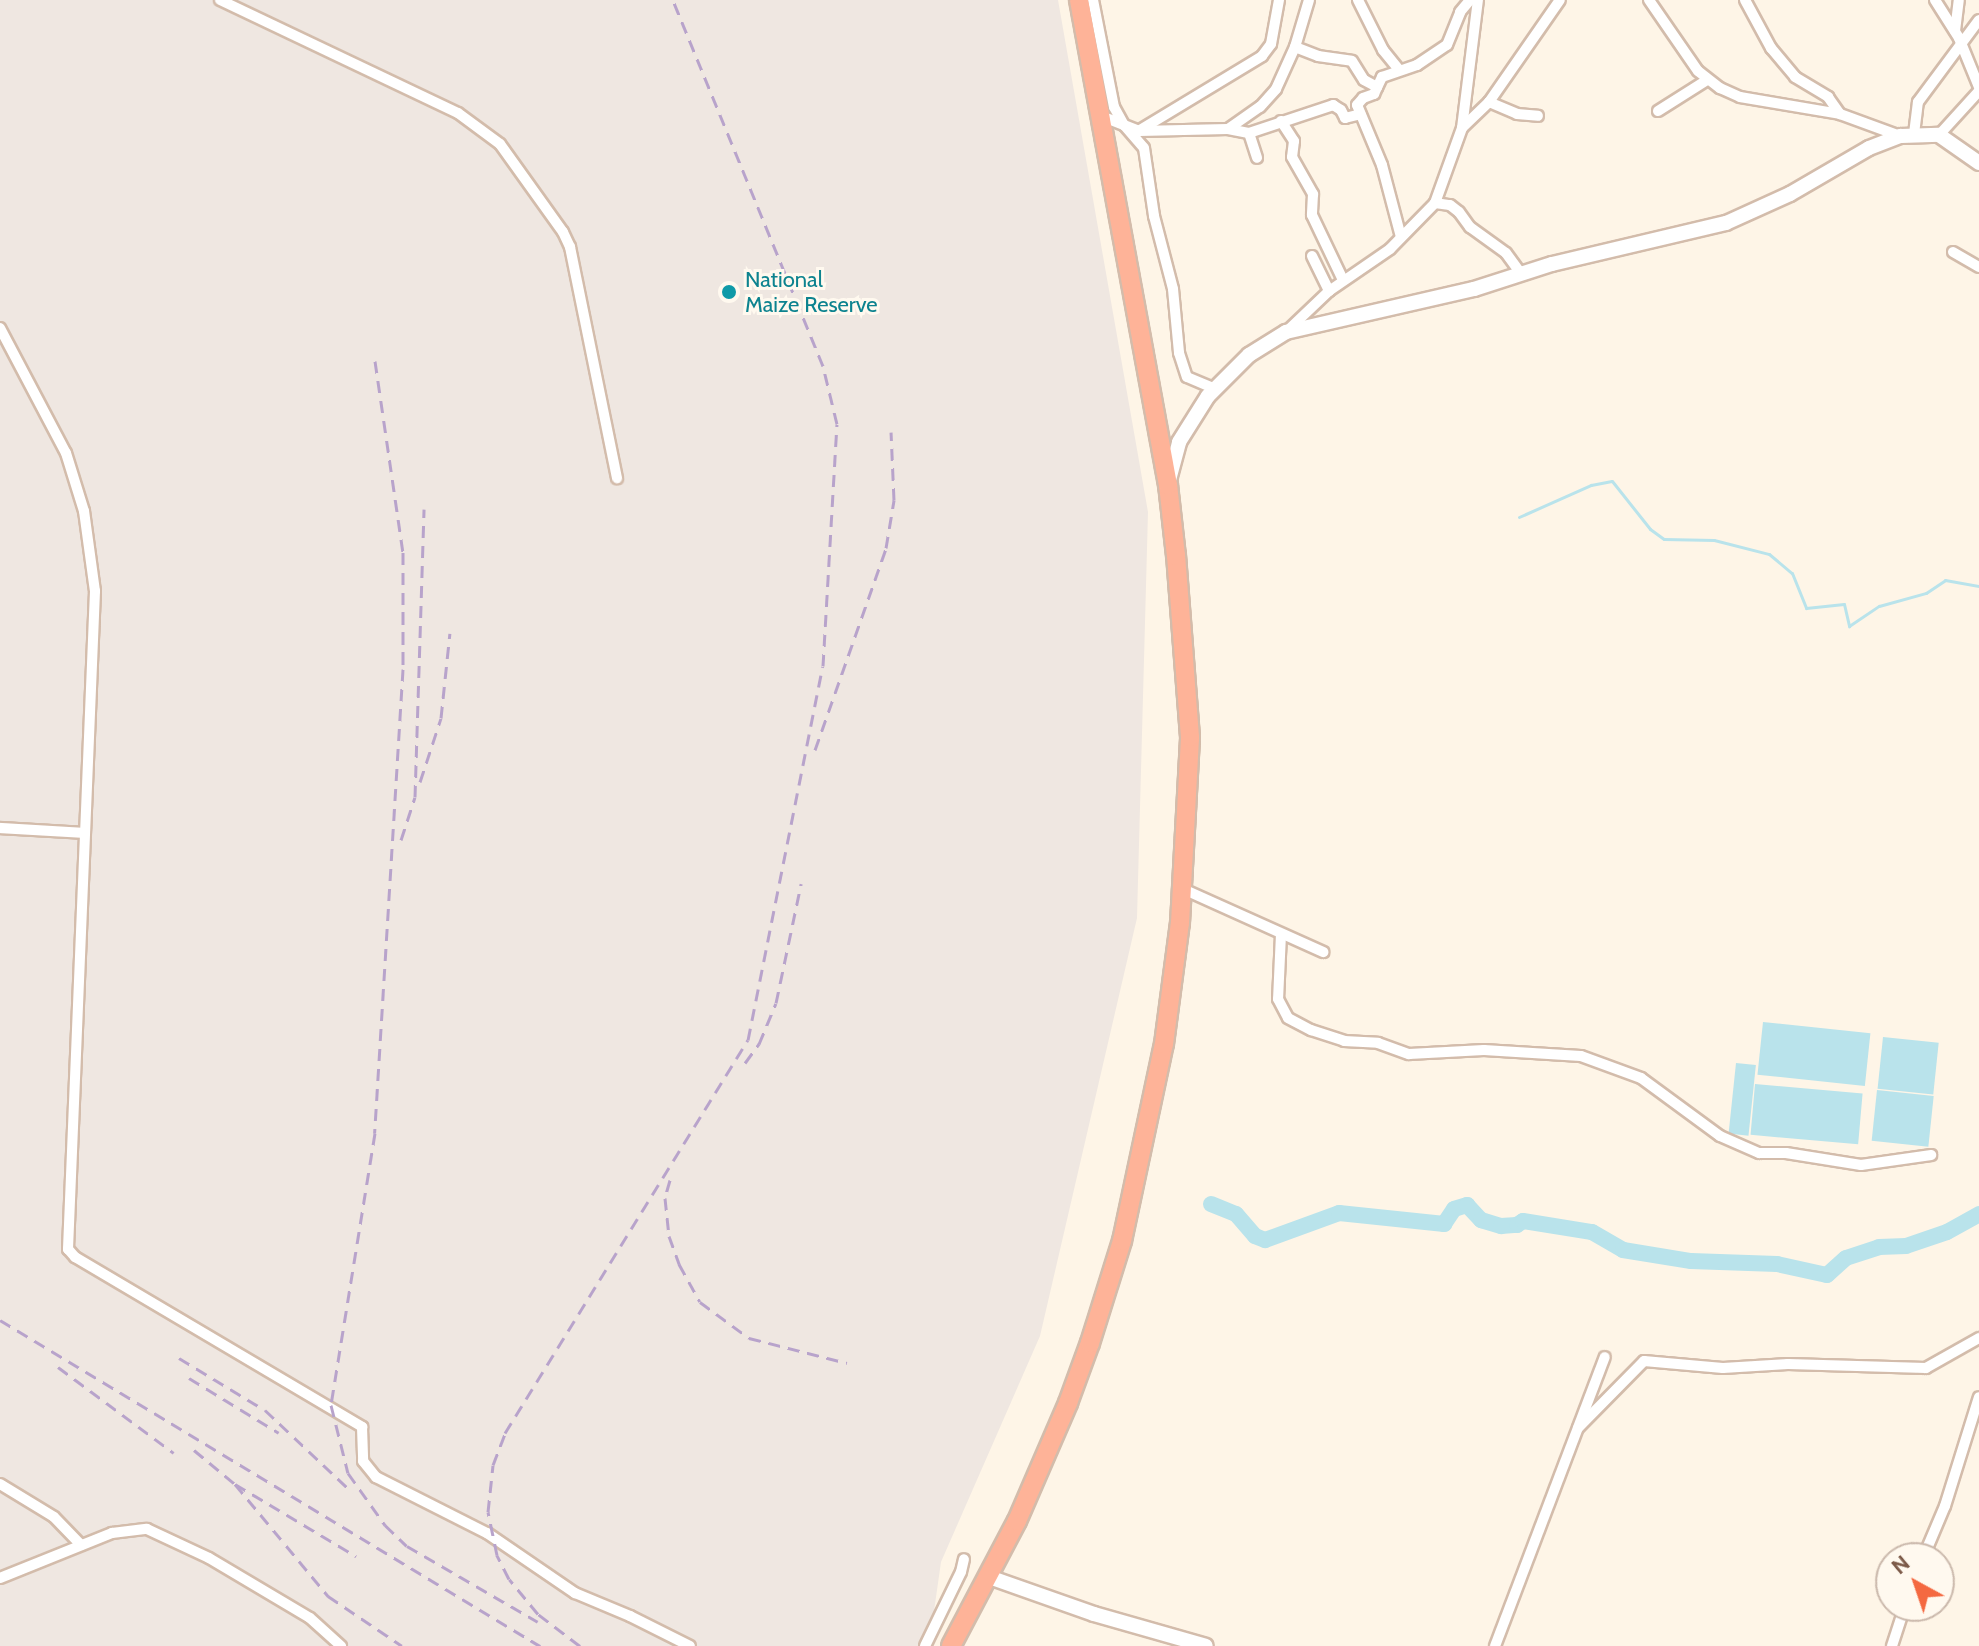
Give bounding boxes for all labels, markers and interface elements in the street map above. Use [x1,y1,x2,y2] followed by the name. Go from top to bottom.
[745,266,878,318] place label: National Maize Reserve
[720,283,738,301] marker: National Maize Reserve
[1875,1542,1955,1622] north arrow
[1886,1549,1915,1580] text: N

